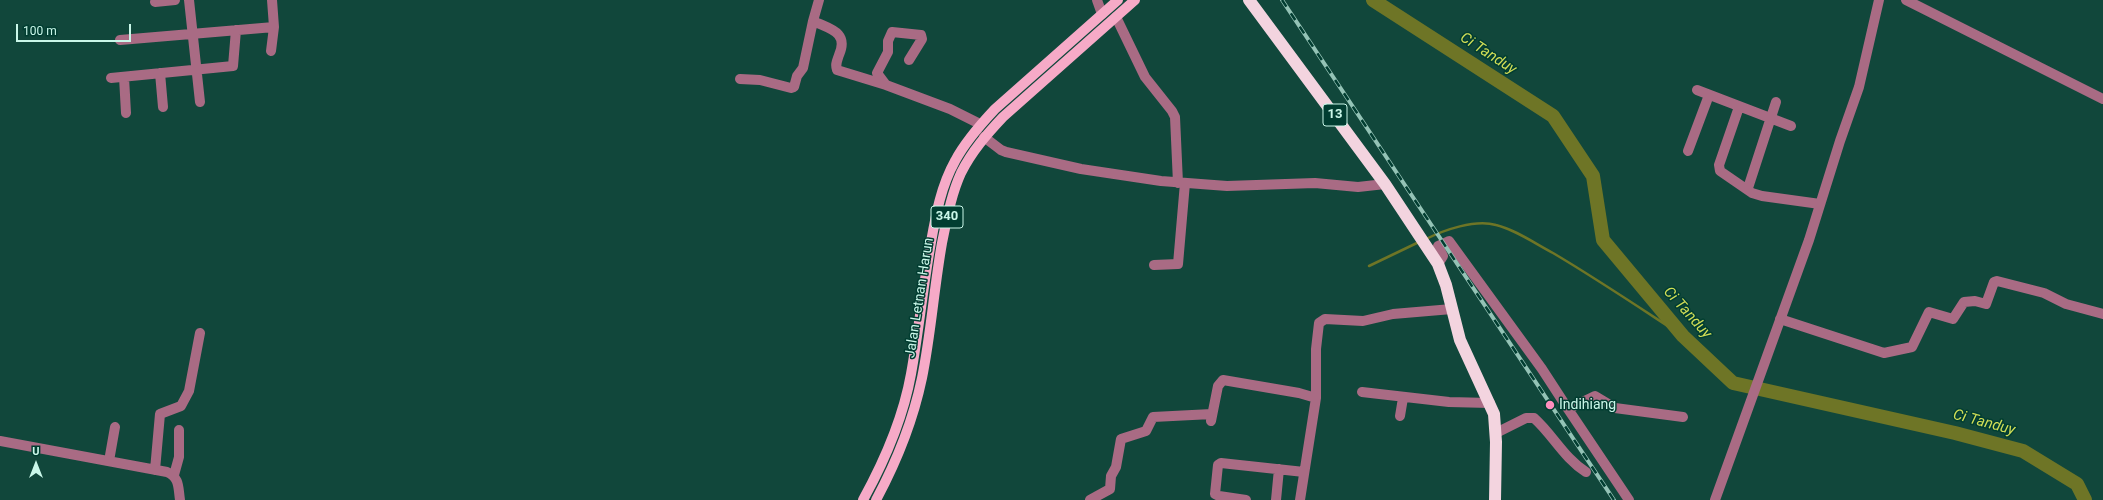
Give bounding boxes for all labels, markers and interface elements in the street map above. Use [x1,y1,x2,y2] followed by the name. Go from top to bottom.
[18,16,133,42] scale bar
[23,24,57,38] text: 100 m
[1456,29,1520,79] water label: Ci Tanduy
[1323,104,1347,126] road number: 13
[931,206,963,228] road number: 340
[902,237,938,359] street label: Jalan Letnan Harun
[1659,283,1715,343] water label: Ci Tanduy
[1559,397,1616,413] place label: Indihiang
[1544,399,1556,411] marker: Indihiang
[1951,406,2017,440] water label: Ci Tanduy
[16,444,56,484] north arrow
[32,445,40,458] text: U

